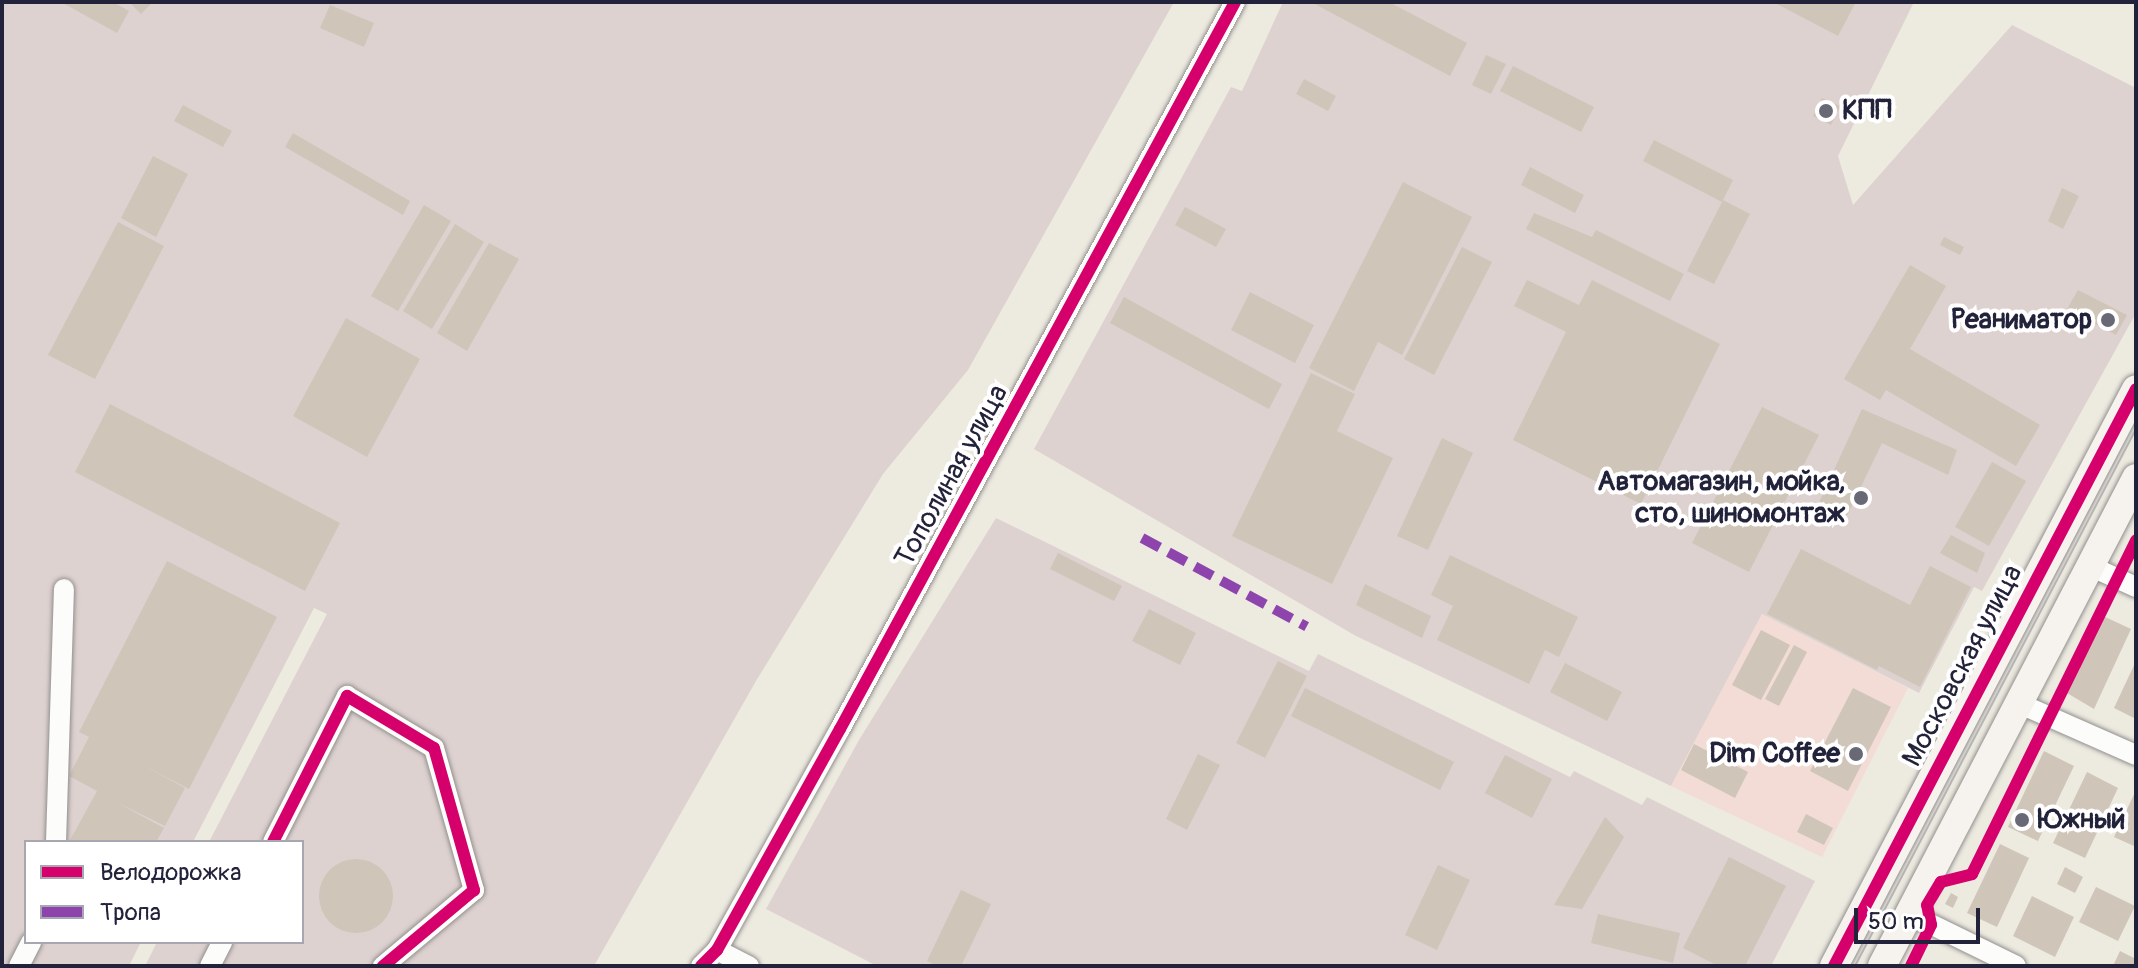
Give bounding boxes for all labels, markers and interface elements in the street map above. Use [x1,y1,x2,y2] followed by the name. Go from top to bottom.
[1842,94,1892,128] place label: КПП
[1817,102,1835,120] marker: КПП
[1951,303,2092,337] place label: Реаниматор
[2099,311,2117,329] marker: Реаниматор
[888,379,1016,573] street label: Тополиная улица
[1597,465,1845,531] place label: Автомагазин, мойка, сто, шиномонтаж
[1852,489,1870,507] marker: Автомагазин, мойка, сто, шиномонтаж
[1896,560,2030,772] street label: Московская улица
[1709,737,1840,771] place label: Dim Coffee
[1847,745,1865,763] marker: Dim Coffee
[2038,803,2125,837] place label: Южный
[2013,811,2031,829] marker: Южный
[24,840,304,944] legend
[100,858,241,887] text: Велодорожка
[1858,892,1984,942] scale bar
[100,898,161,927] text: Тропа
[1868,907,1924,936] text: 50 m

